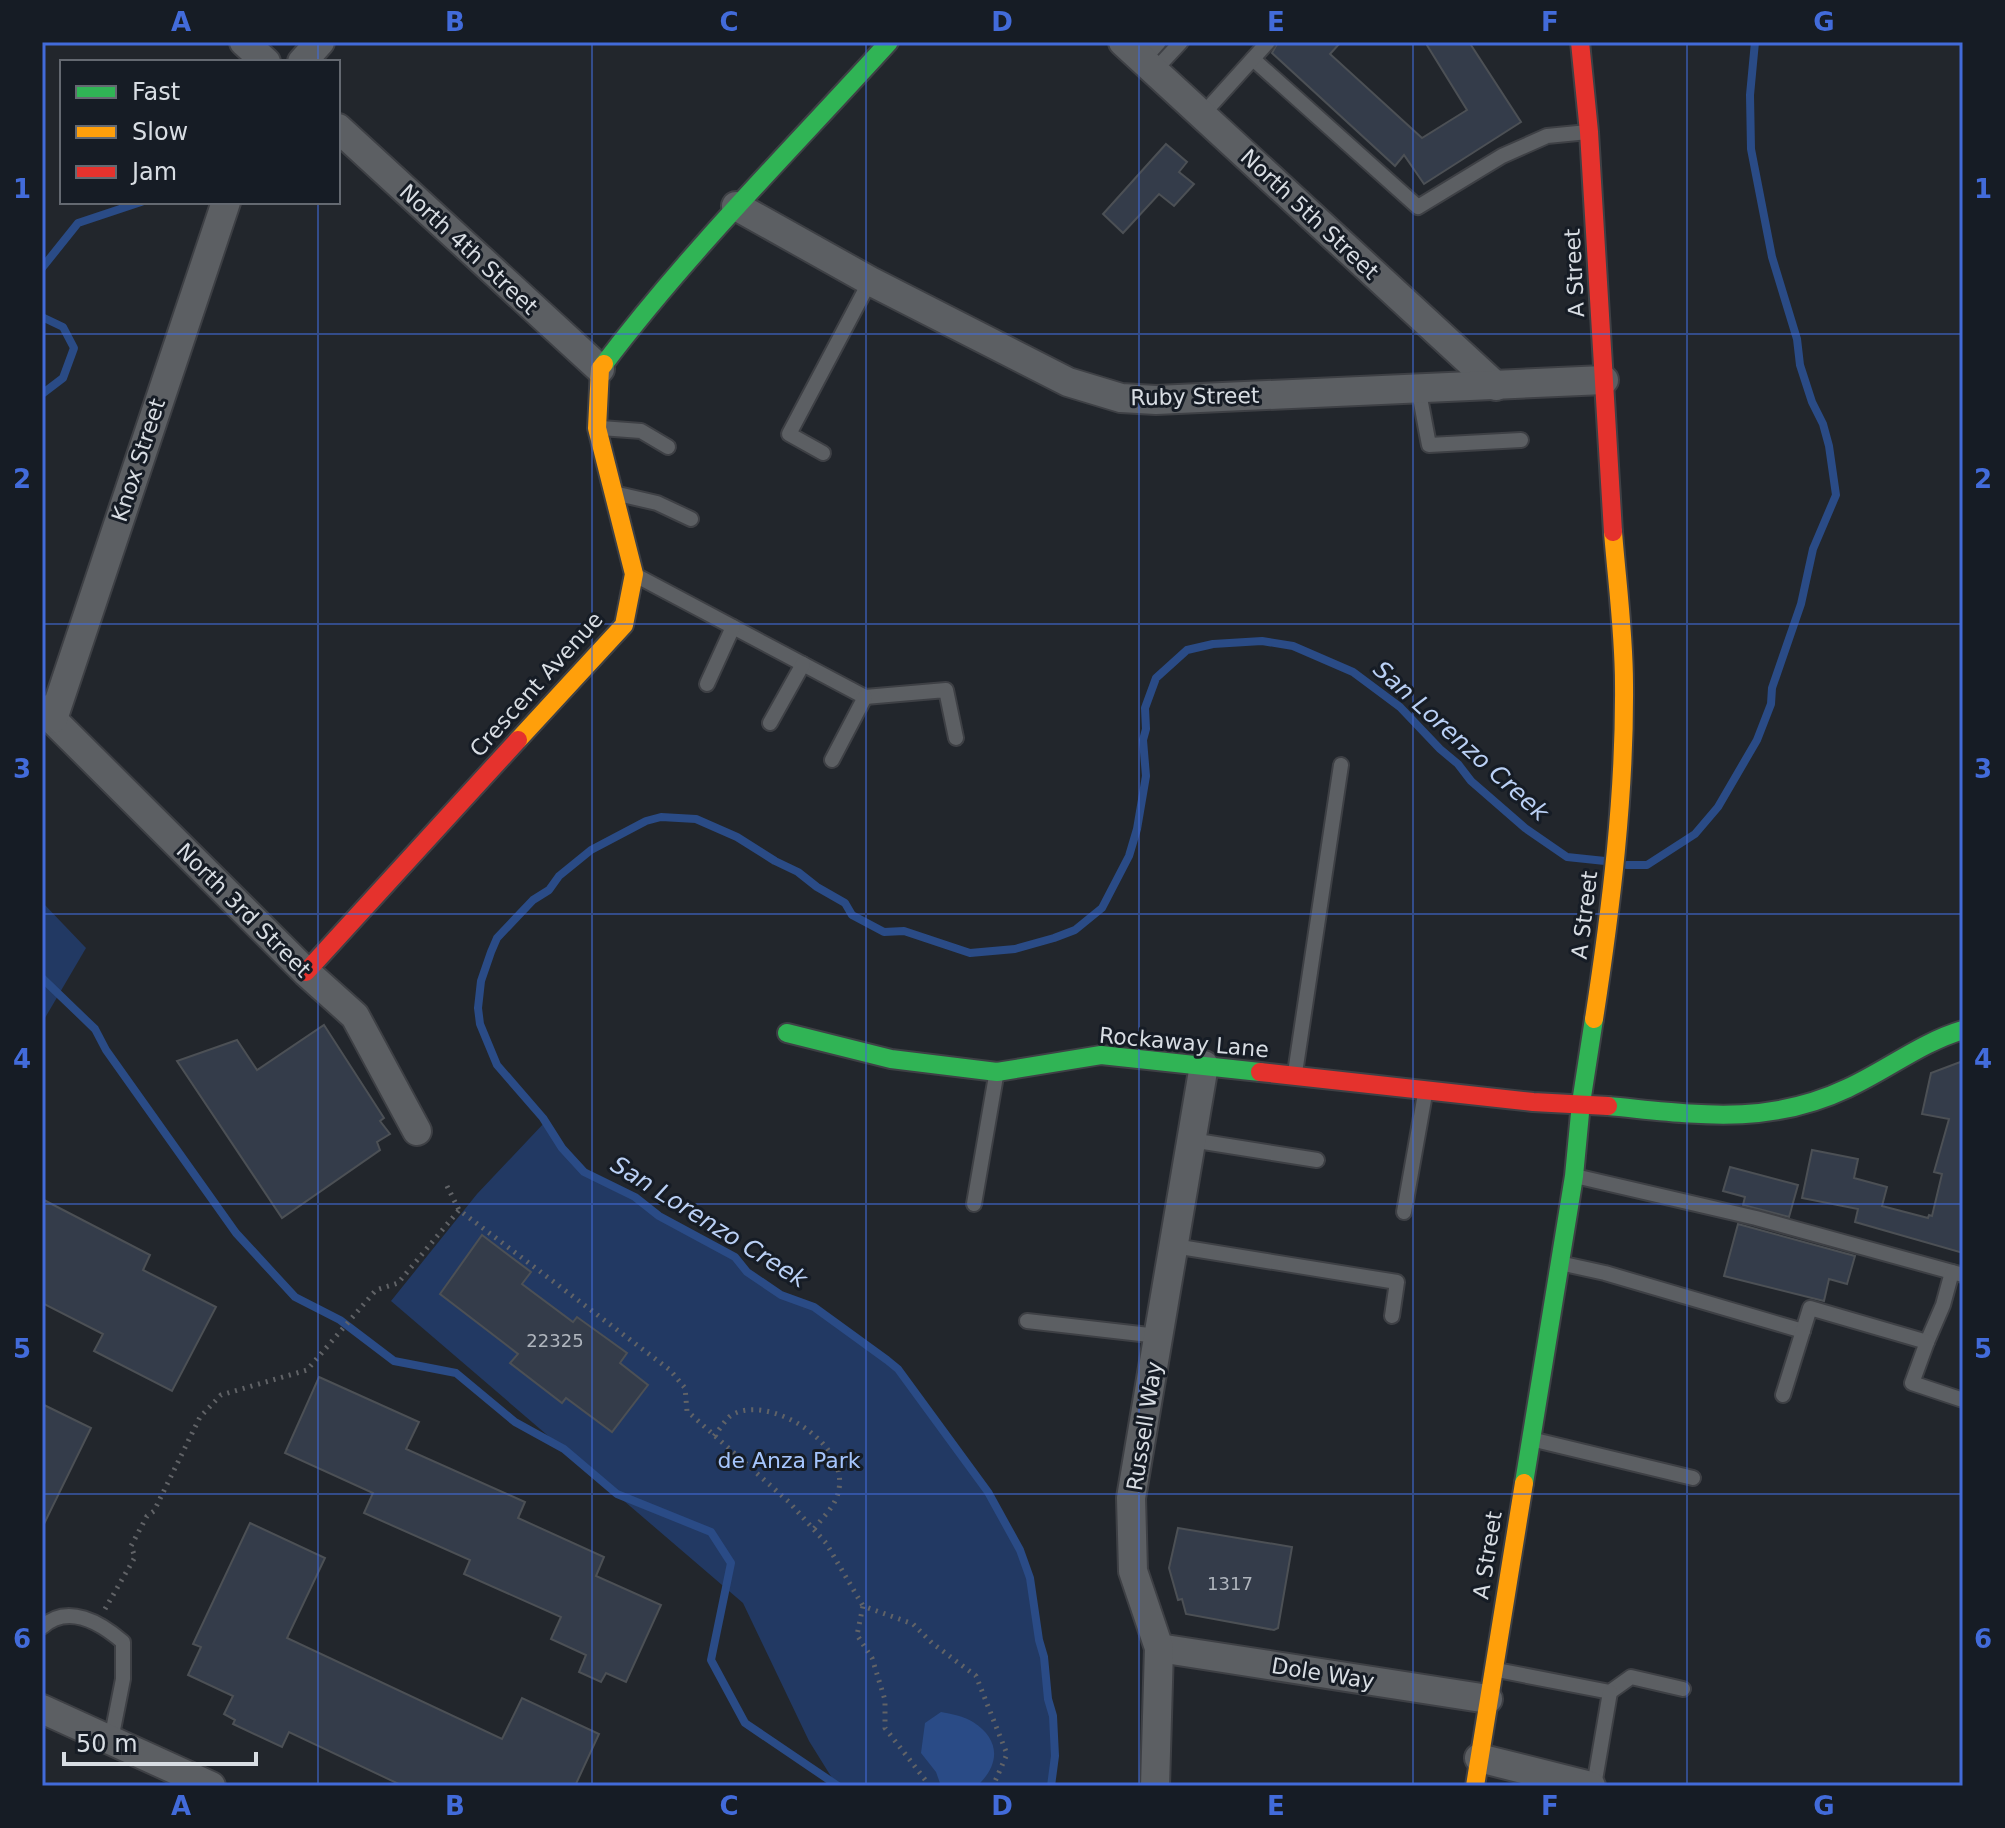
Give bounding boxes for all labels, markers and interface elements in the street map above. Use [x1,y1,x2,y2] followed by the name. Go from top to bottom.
[171,7,191,37] text: A
[445,7,465,37] text: B
[719,7,739,37] text: C
[991,7,1013,37] text: D
[1267,7,1285,37] text: E
[1541,7,1559,37] text: F
[1813,7,1835,37] text: G
[60,60,340,204] legend
[132,78,180,106] text: Fast
[132,118,188,146] text: Slow
[1236,144,1384,285] street label: North 5th Street
[130,158,177,186] text: Jam
[13,174,31,204] text: 1
[1974,174,1992,204] text: 1
[395,179,543,320] street label: North 4th Street
[1560,228,1589,318] street label: A Street
[1130,383,1260,410] street label: Ruby Street
[107,395,170,525] street label: Knox Street
[13,464,31,494] text: 2
[1974,464,1992,494] text: 2
[465,607,608,762] street label: Crescent Avenue
[1368,655,1555,828] water label: San Lorenzo Creek
[13,754,31,784] text: 3
[1974,754,1992,784] text: 3
[172,838,316,983] street label: North 3rd Street
[1567,869,1602,961] street label: A Street
[1098,1023,1270,1062] street label: Rockaway Lane
[13,1044,31,1074] text: 4
[1974,1044,1992,1074] text: 4
[606,1150,813,1294] water label: San Lorenzo Creek
[526,1330,584,1351] house number: 22325
[13,1334,31,1364] text: 5
[1974,1334,1992,1364] text: 5
[1122,1360,1167,1493] street label: Russell Way
[717,1448,861,1473] park label: de Anza Park
[1468,1509,1507,1601] street label: A Street
[1207,1573,1253,1594] house number: 1317
[13,1624,31,1654] text: 6
[1974,1624,1992,1654] text: 6
[1270,1653,1376,1694] street label: Dole Way
[64,1716,256,1766] scale bar
[76,1730,138,1758] text: 50 m
[171,1791,191,1821] text: A
[445,1791,465,1821] text: B
[719,1791,739,1821] text: C
[991,1791,1013,1821] text: D
[1267,1791,1285,1821] text: E
[1541,1791,1559,1821] text: F
[1813,1791,1835,1821] text: G

